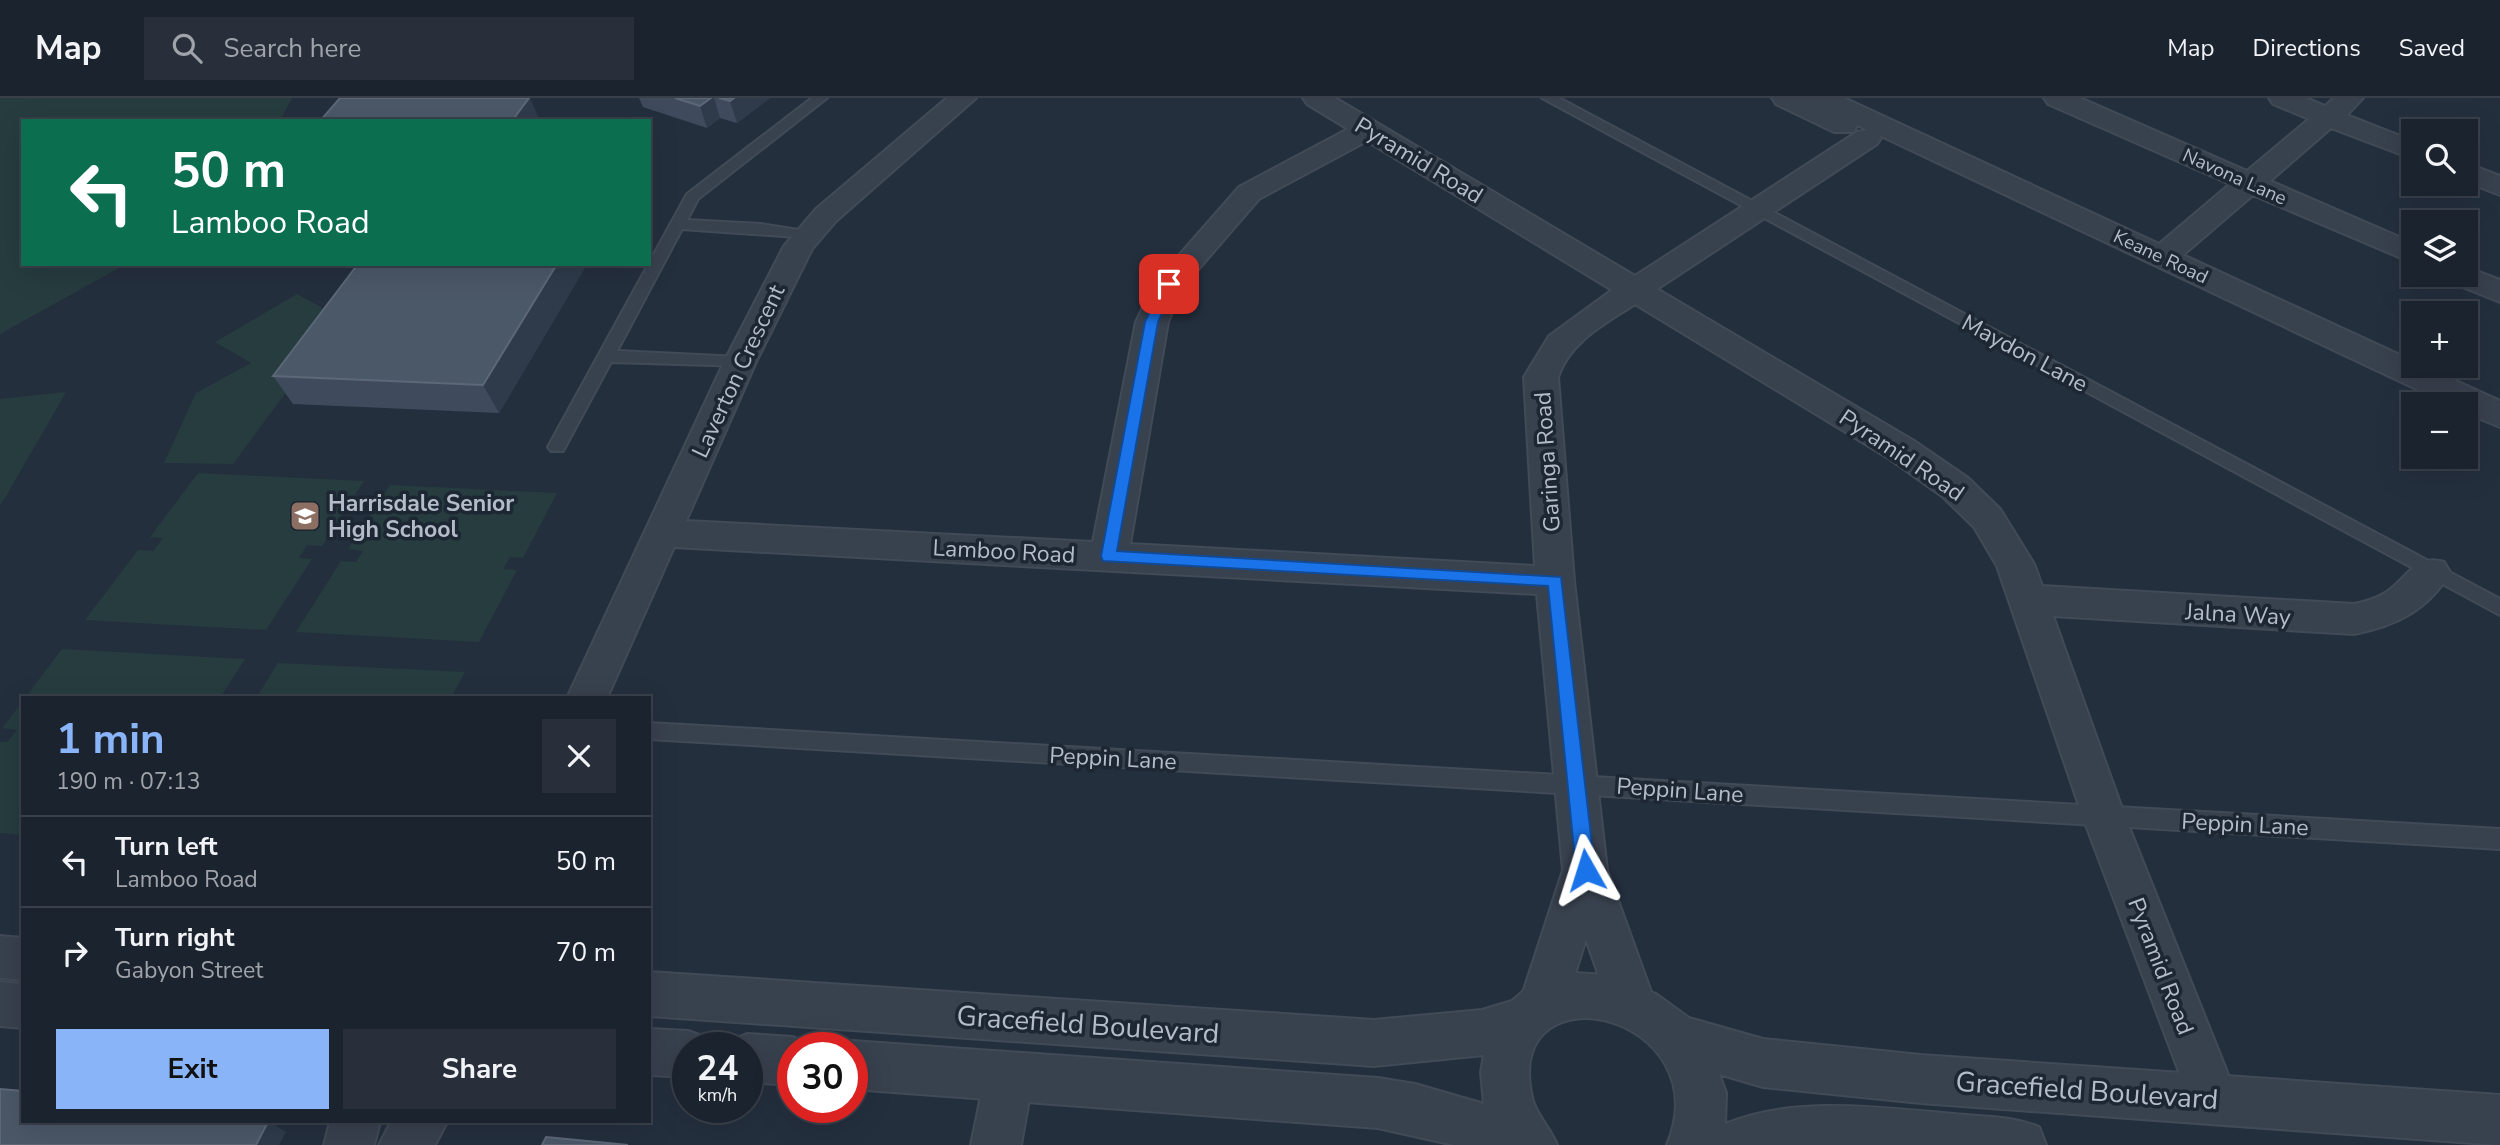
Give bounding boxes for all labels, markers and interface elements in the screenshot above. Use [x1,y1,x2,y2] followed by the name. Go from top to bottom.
[144,17,634,80] search box
[35,26,102,71] text: Map
[168,29,206,67] icon: search
[224,31,361,66] text: Search here
[2167,32,2214,64] text: Map
[2252,32,2361,64] text: Directions
[2399,32,2465,64] text: Saved
[1349,110,1489,211] street label: Pyramid Road
[2401,119,2478,469] map controls
[2401,119,2478,196] button: search
[171,137,286,204] text: 50 m
[2178,142,2291,211] street label: Navona Lane
[56,147,147,238] icon: left
[171,201,370,244] text: Lamboo Road
[2401,210,2478,287] button: layers
[2109,224,2212,290] street label: Keane Road
[1139,254,1199,314] pin
[1150,265,1188,303] icon: arrive
[685,279,793,463] street label: Laverton Crescent
[2401,301,2478,378] button: +
[1956,307,2093,400] street label: Maydon Lane
[1527,391,1568,533] street label: Garinga Road
[2401,392,2478,469] button: −
[1833,402,1970,509] street label: Pyramid Road
[328,488,514,545] place label: Harrisdale Senior High School
[288,499,322,533] school or university icon: Harrisdale Senior High School
[932,532,1076,571] street label: Lamboo Road
[2183,596,2292,633] street label: Jalna Way
[56,711,165,768] text: 1 min
[542,719,616,793] button: close
[1049,740,1177,777] street label: Peppin Lane
[56,766,201,797] text: 190 m · 07:13
[1615,771,1745,810] street label: Peppin Lane
[2181,806,2309,843] street label: Peppin Lane
[115,829,218,864] text: Turn left
[1549,833,1623,907] position arrow
[56,843,94,881] icon: left
[556,844,616,879] text: 50 m
[115,864,258,895] text: Lamboo Road
[2120,893,2201,1039] street label: Pyramid Road
[115,920,234,955] text: Turn right
[56,934,94,972] icon: right
[556,935,616,970] text: 70 m
[115,955,263,986] text: Gabyon Street
[955,997,1220,1053] street label: Gracefield Boulevard
[56,1029,329,1109] button: Exit
[343,1029,616,1109] button: Share
[777,1032,868,1123] speed limit sign: 30
[696,1045,739,1092] text: 24
[1954,1063,2219,1119] street label: Gracefield Boulevard
[698,1083,737,1107] text: km/h

